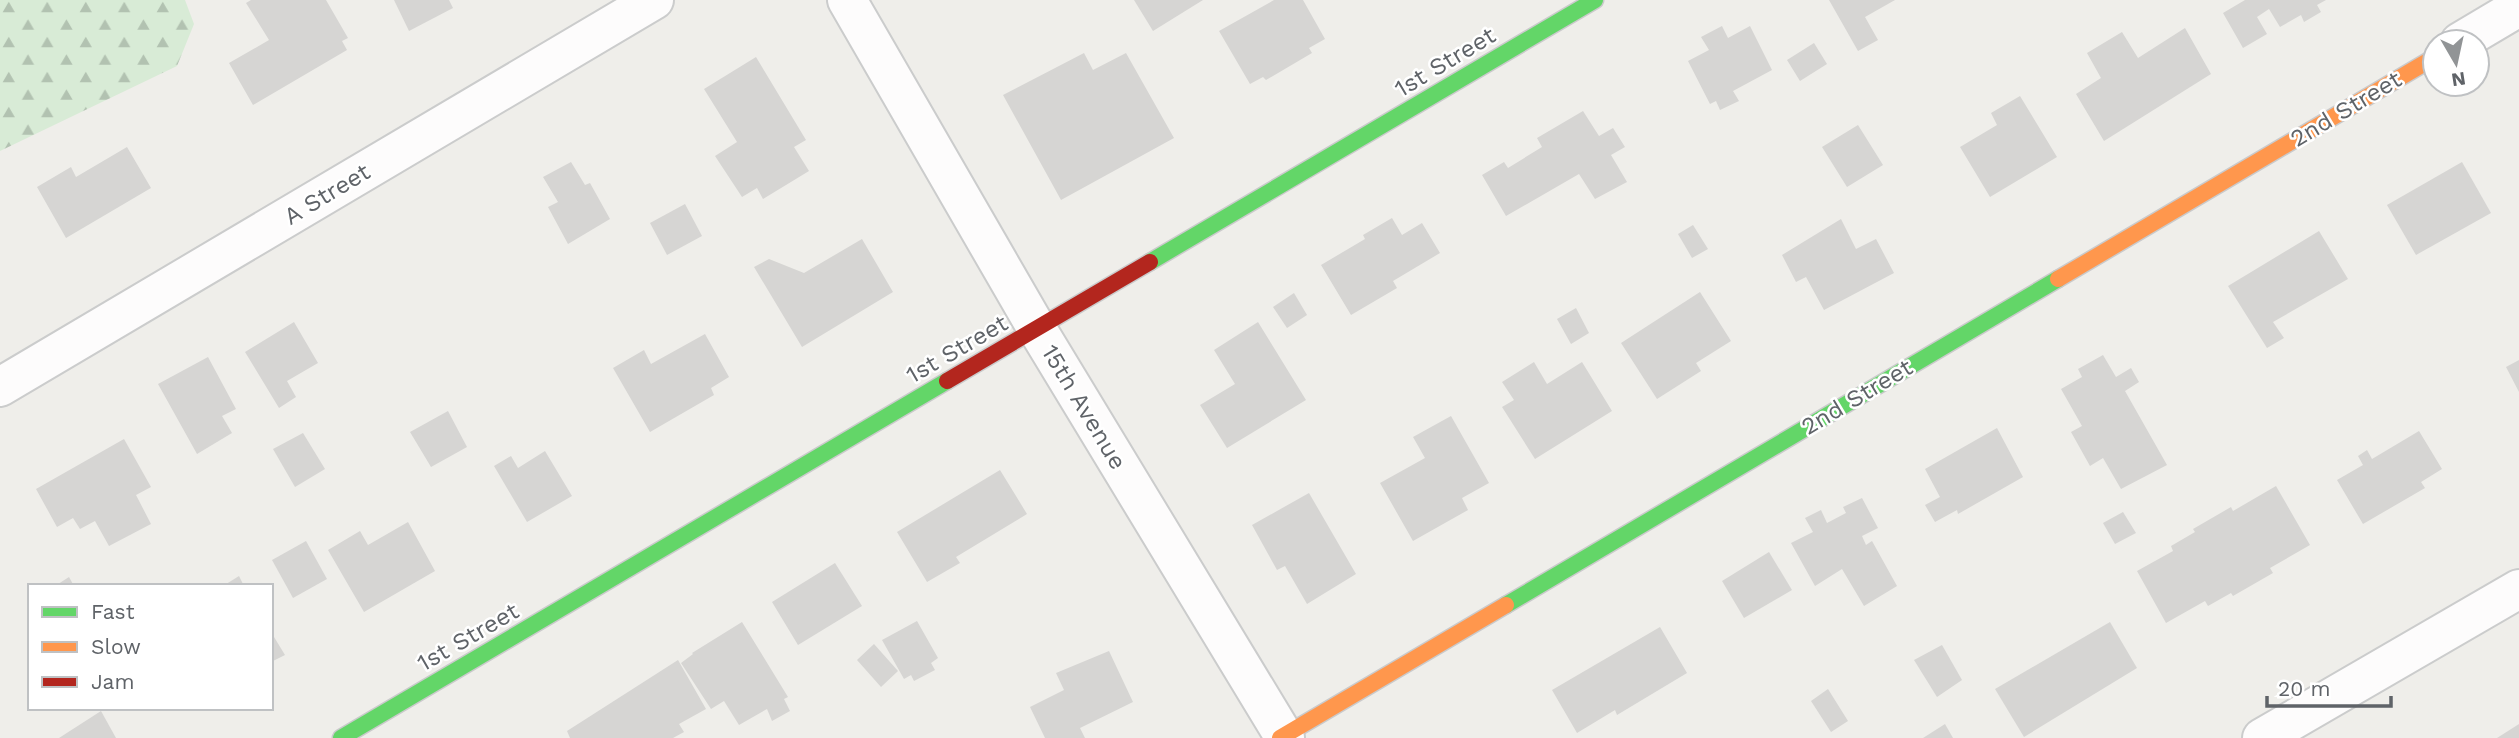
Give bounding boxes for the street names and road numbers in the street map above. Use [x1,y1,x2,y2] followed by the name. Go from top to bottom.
[1390,21,1500,103] street label: 1st Street
[2286,65,2406,153] street label: 2nd Street
[279,157,375,231] street label: A Street
[901,309,1013,389] street label: 1st Street
[1036,340,1132,474] street label: 15th Avenue
[1797,353,1917,441] street label: 2nd Street
[412,597,524,677] street label: 1st Street

